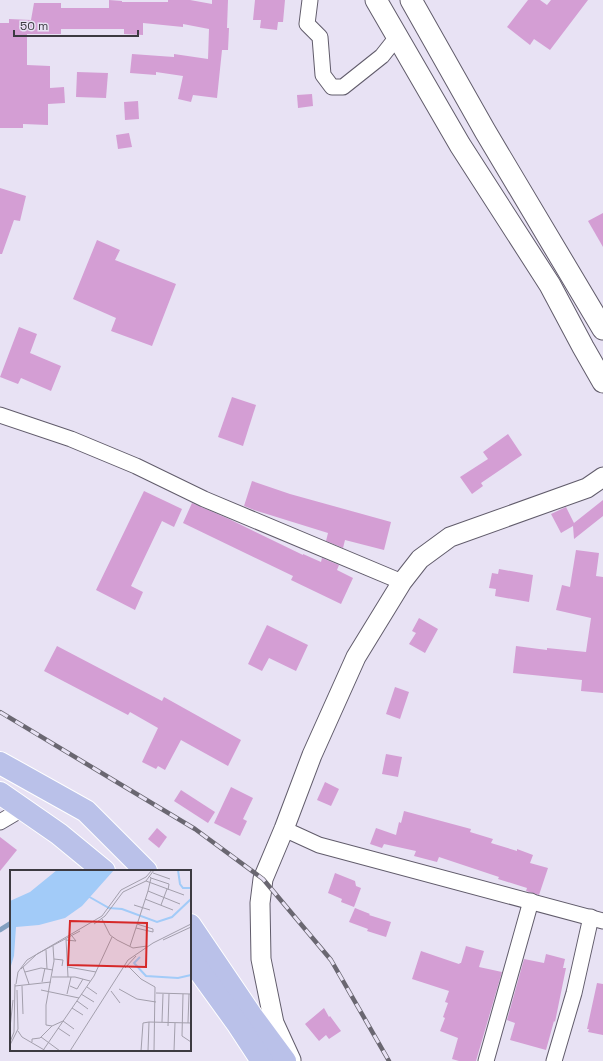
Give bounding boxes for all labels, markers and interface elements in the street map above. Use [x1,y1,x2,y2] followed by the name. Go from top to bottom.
[14,12,138,38] scale bar
[20,18,48,34] text: 50 m
[10,870,191,1051] inset map

